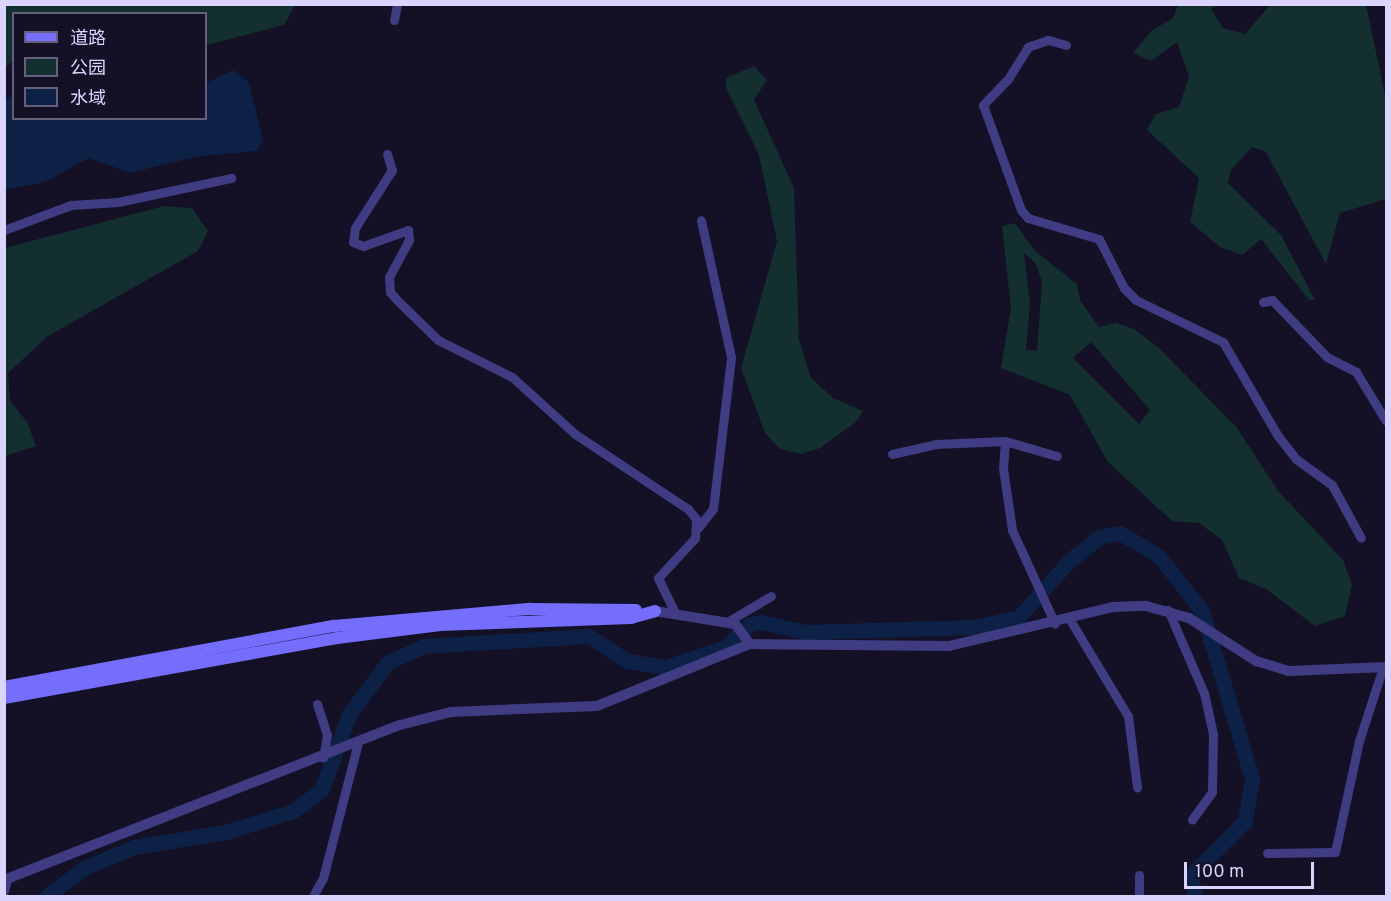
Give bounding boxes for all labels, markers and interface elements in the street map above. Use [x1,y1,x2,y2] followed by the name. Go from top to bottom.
[12,12,207,120] legend
[70,28,106,51] text: 道路
[70,58,106,81] text: 公园
[70,88,106,111] text: 水域
[1187,850,1318,888] scale bar
[1195,861,1244,884] text: 100 m

